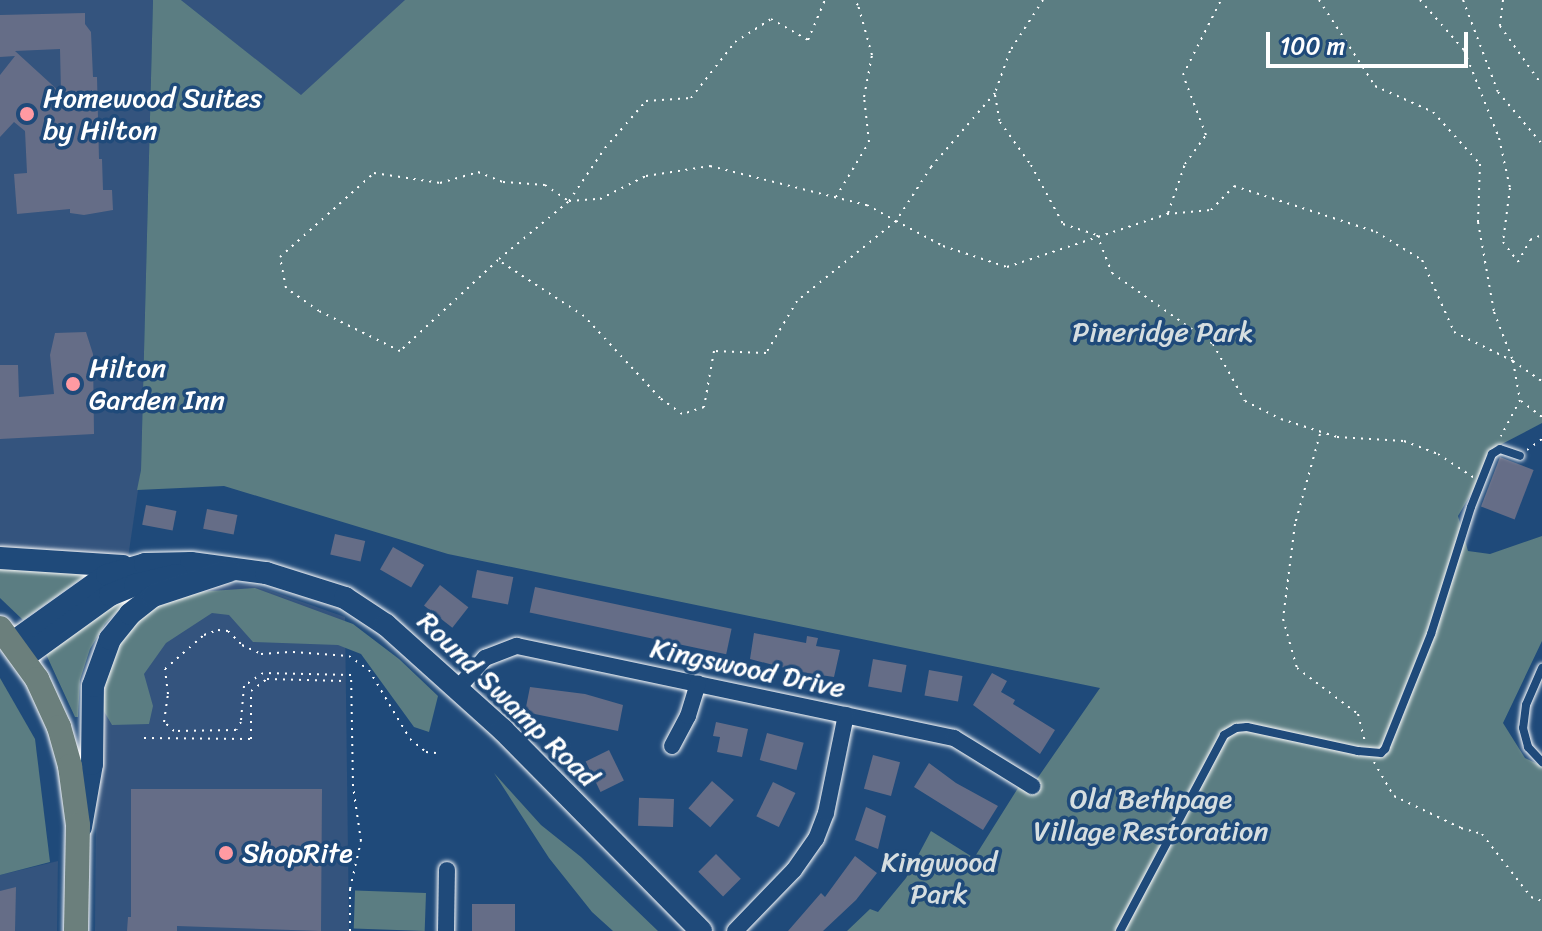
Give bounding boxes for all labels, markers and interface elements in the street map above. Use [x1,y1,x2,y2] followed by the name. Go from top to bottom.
[1270,16,1472,66] scale bar
[1280,25,1345,67] text: 100 m
[43,81,261,147] place label: Homewood Suites by Hilton
[18,105,36,123] marker: Homewood Suites by Hilton
[1072,315,1254,349] park label: Pineridge Park
[89,351,225,417] place label: Hilton Garden Inn
[64,375,82,393] marker: Hilton Garden Inn
[411,604,605,794] street label: Round Swamp Road
[648,631,848,705] street label: Kingswood Drive
[1034,782,1268,848] park label: Old Bethpage Village Restoration
[242,836,353,870] place label: ShopRite
[217,844,235,862] marker: ShopRite
[881,845,997,911] park label: Kingwood Park

